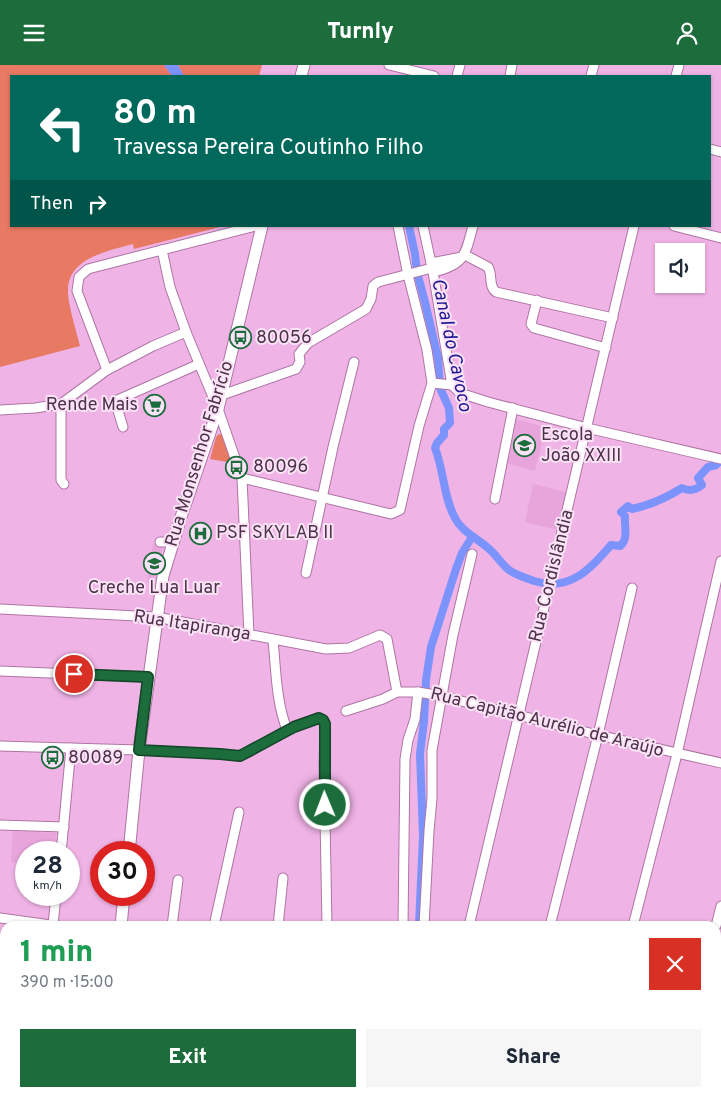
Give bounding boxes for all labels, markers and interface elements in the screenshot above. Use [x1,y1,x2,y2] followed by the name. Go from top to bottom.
[20,19,48,47] icon: menu
[327,19,394,46] text: Turnly
[673,19,701,47] icon: person
[113,92,197,136] text: 80 m
[30,95,95,160] icon: left
[113,135,423,162] text: Travessa Pereira Coutinho Filho
[83,190,111,218] icon: right
[30,192,73,216] text: Then
[655,243,705,293] map controls
[655,243,705,293] button: sound
[425,276,477,415] water label: Canal do Cavoco
[228,326,252,350] bus stop icon: 80056
[256,327,312,350] place label: 80056
[161,358,239,550] street label: Rua Monsenhor Fabrício
[142,393,166,417] supermarket icon: Rende Mais
[46,394,138,417] place label: Rende Mais
[541,424,621,468] place label: Escola João XXIII
[513,433,537,457] school or university icon: Escola João XXIII
[225,455,249,479] bus stop icon: 80096
[253,456,308,479] place label: 80096
[524,507,580,645] street label: Rua Cordislândia
[188,521,212,545] hospital icon: PSF SKYLAB II
[216,522,333,545] place label: PSF SKYLAB II
[142,551,166,575] school or university icon: Creche Lua Luar
[88,577,220,600] place label: Creche Lua Luar
[132,605,252,647] street label: Rua Itapiranga
[53,653,95,695] pin
[60,660,88,688] icon: arrive
[428,683,666,763] street label: Rua Capitão Aurélio de Araújo
[40,746,64,770] bus stop icon: 80089
[68,747,123,770] place label: 80089
[298,778,350,830] position arrow
[90,841,155,906] speed limit sign: 30
[32,851,63,883] text: 28
[33,878,62,894] text: km/h
[20,935,93,972] text: 1 min
[649,938,701,990] button: close
[20,973,114,993] text: 390 m · 15:00
[20,1029,356,1087] button: Exit
[366,1029,701,1087] button: Share

